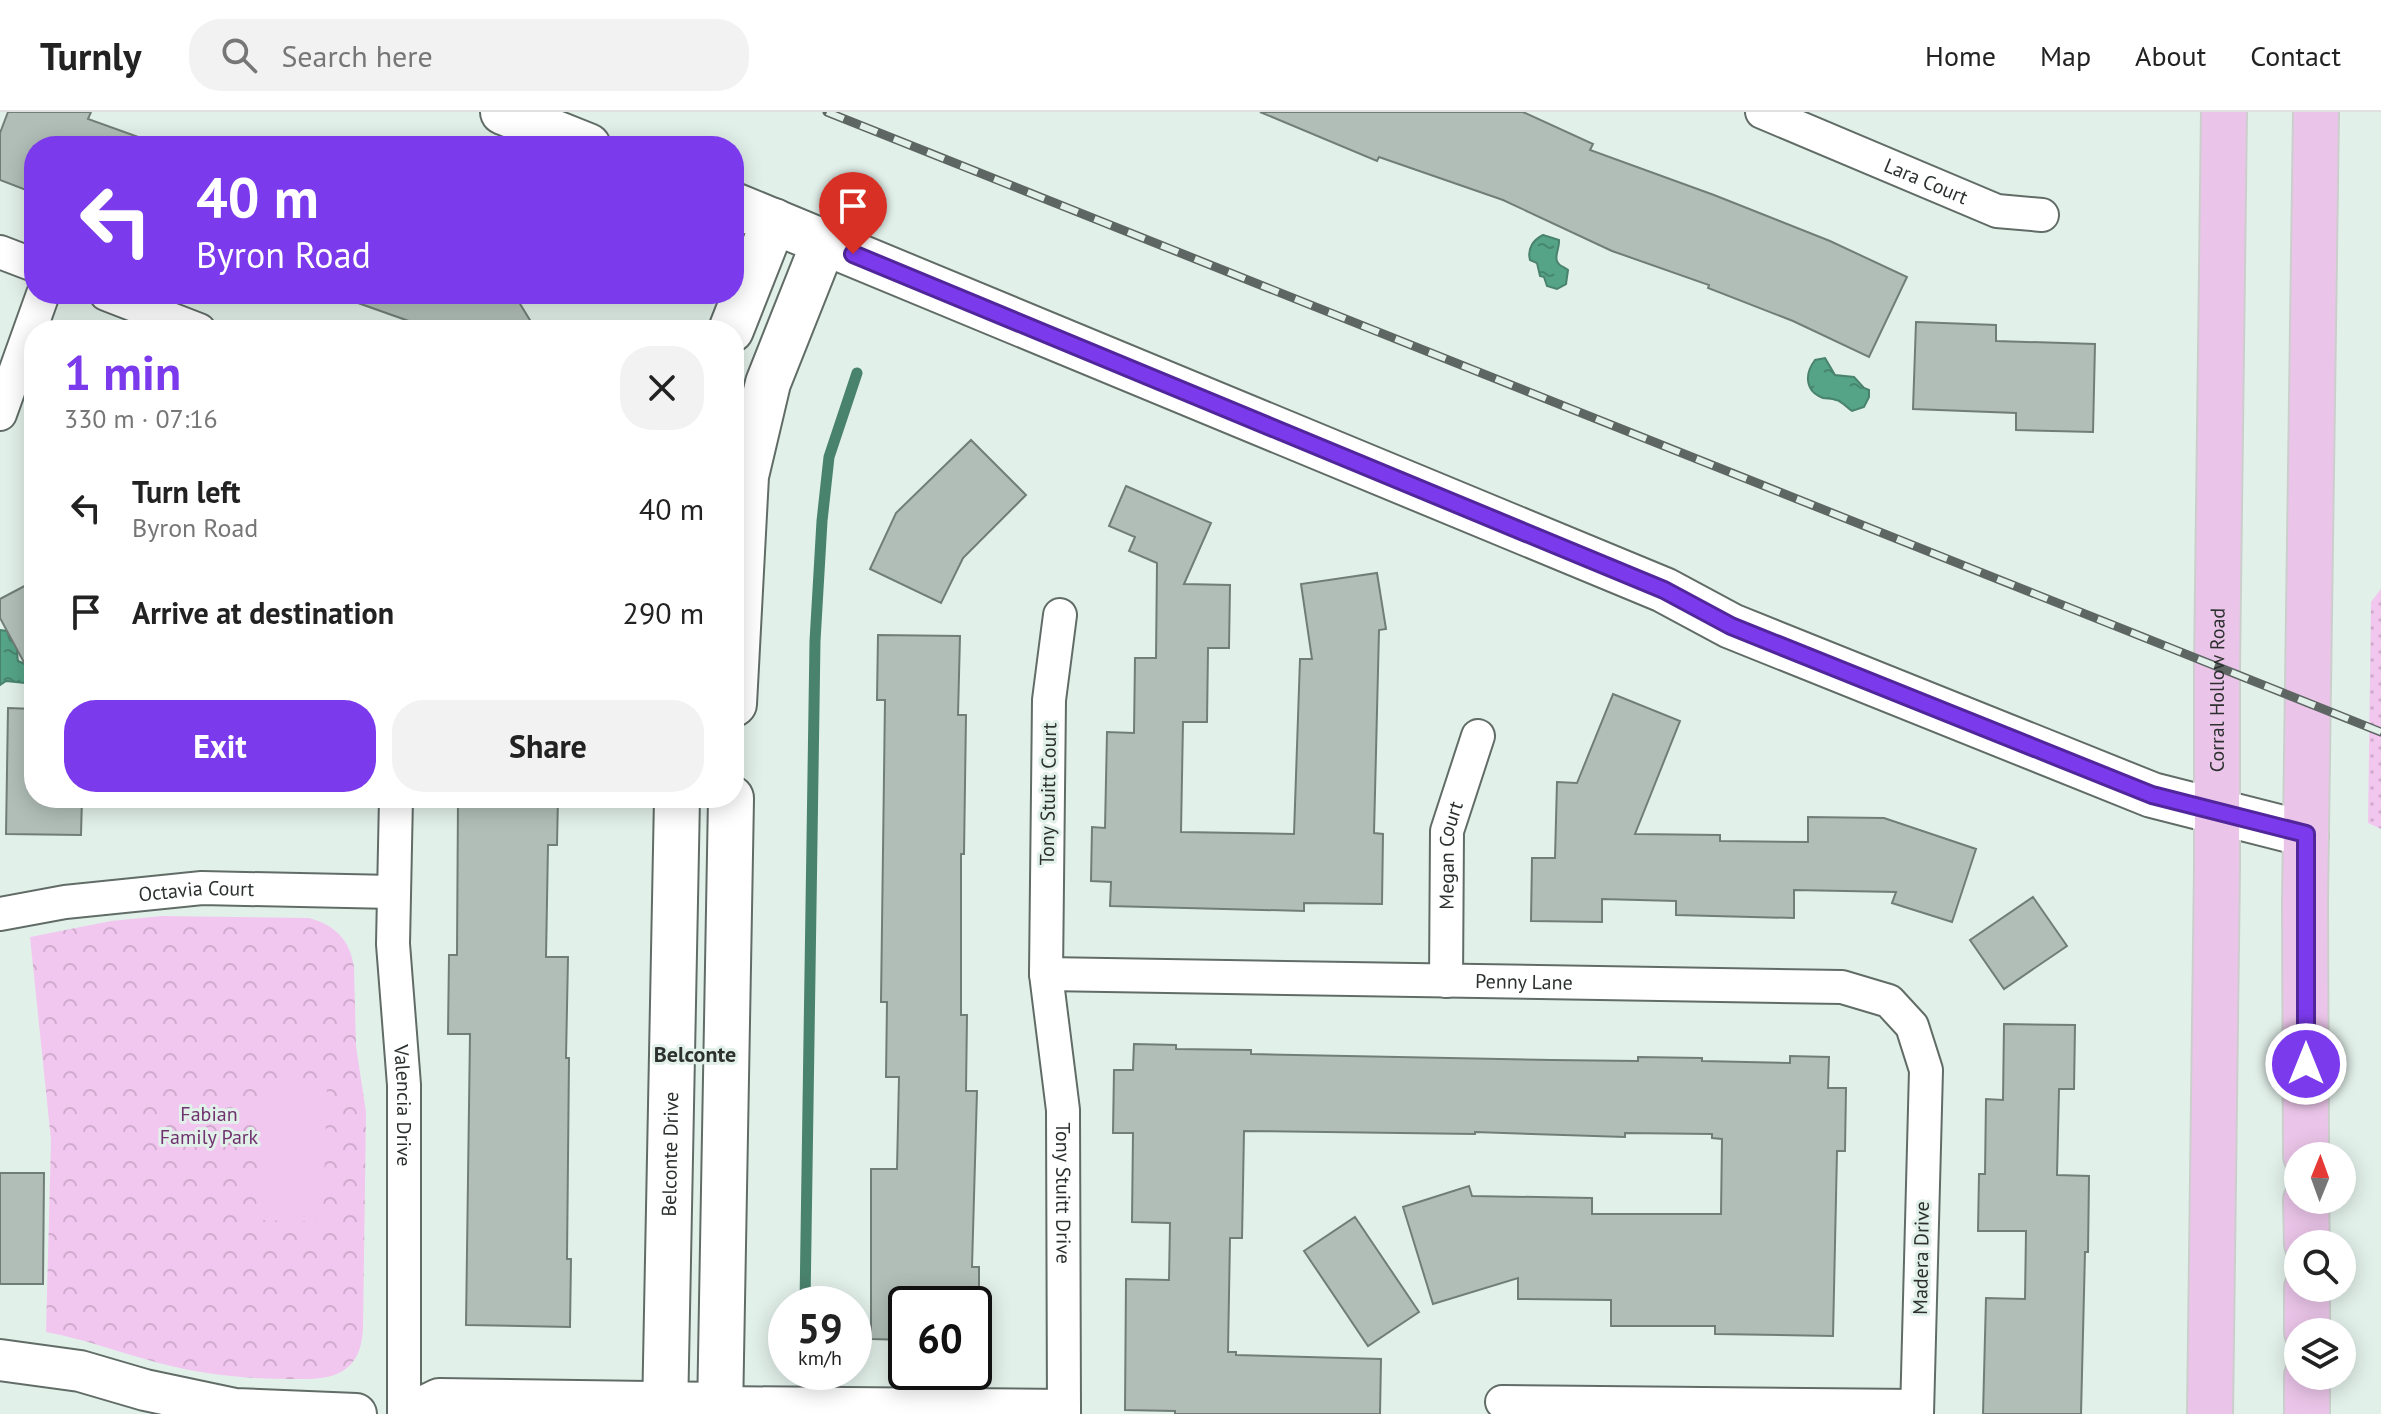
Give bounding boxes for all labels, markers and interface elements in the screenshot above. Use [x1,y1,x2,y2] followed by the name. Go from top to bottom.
[189,19,749,91] search box
[40,31,141,80] text: Turnly
[217,33,261,77] icon: search
[281,36,433,75] text: Search here
[1925,37,1996,74] text: Home
[2040,37,2091,74] text: Map
[2135,37,2206,74] text: About
[2250,37,2341,74] text: Contact
[1880,152,1972,210] street label: Lara Court
[196,161,319,233] text: 40 m
[64,168,168,272] icon: left
[819,172,887,254] pin
[831,184,875,228] icon: arrive
[196,231,371,278] text: Byron Road
[64,341,181,403] text: 1 min
[620,346,704,430] button: close
[64,402,218,435] text: 330 m · 07:16
[132,472,240,511] text: Turn left
[64,486,108,530] icon: left
[639,489,704,528] text: 40 m
[132,511,258,544] text: Byron Road
[64,590,108,634] icon: arrive
[132,593,394,632] text: Arrive at destination
[623,593,704,632] text: 290 m
[2204,608,2231,772] street label: Corral Hollow Road
[64,700,376,792] button: Exit
[392,700,704,792] button: Share
[1034,722,1062,866] street label: Tony Stuitt Court
[1433,798,1469,910] street label: Megan Court
[137,875,255,907] street label: Octavia Court
[1475,968,1573,996] street label: Penny Lane
[2264,1022,2348,1106] position arrow
[654,1040,736,1068] district label: Belconte
[388,1043,417,1166] street label: Valencia Drive
[656,1091,684,1217] street label: Belconte Drive
[160,1101,259,1150] park label: Fabian Family Park
[1050,1122,1077,1264] street label: Tony Stuitt Drive
[2284,1142,2356,1214] north arrow
[2284,1142,2356,1390] map controls
[1907,1201,1935,1315] street label: Madera Drive
[2284,1230,2356,1302] button: search
[888,1286,992,1390] speed limit sign: 60
[797,1302,843,1354] text: 59
[2284,1318,2356,1390] button: layers
[798,1345,842,1371] text: km/h

